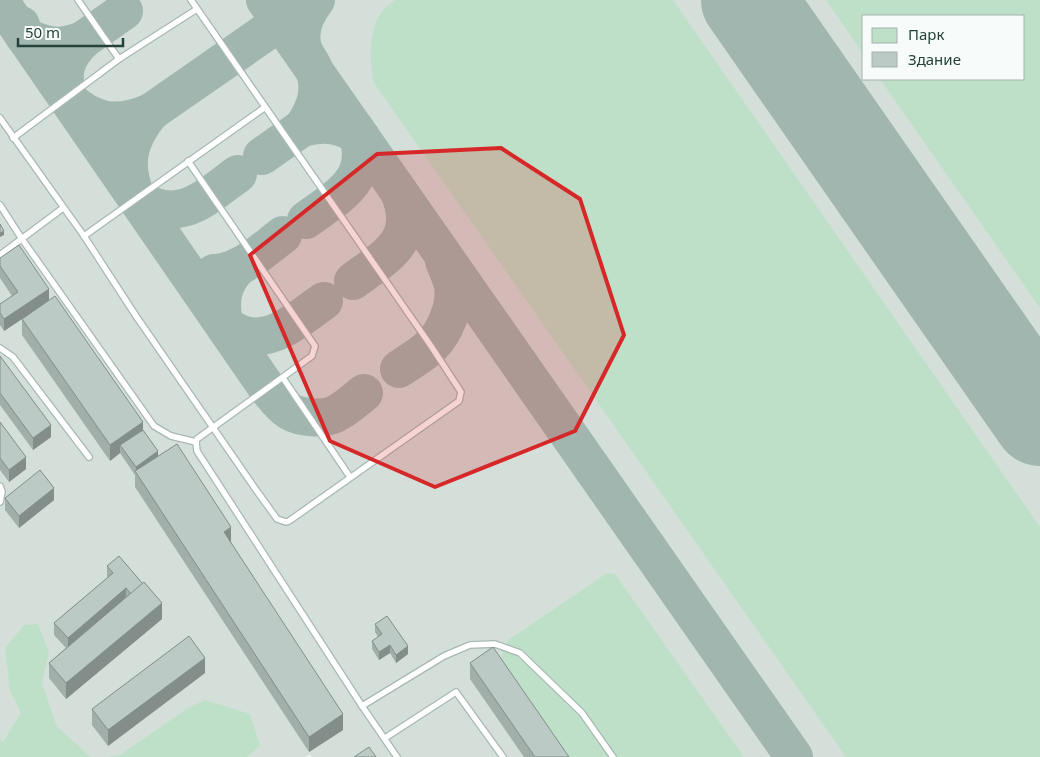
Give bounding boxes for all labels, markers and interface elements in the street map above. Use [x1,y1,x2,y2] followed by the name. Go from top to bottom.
[18,15,122,47] scale bar
[862,15,1025,80] legend
[25,22,60,42] text: 50 m
[908,24,944,44] text: Парк
[908,49,961,69] text: Здание

